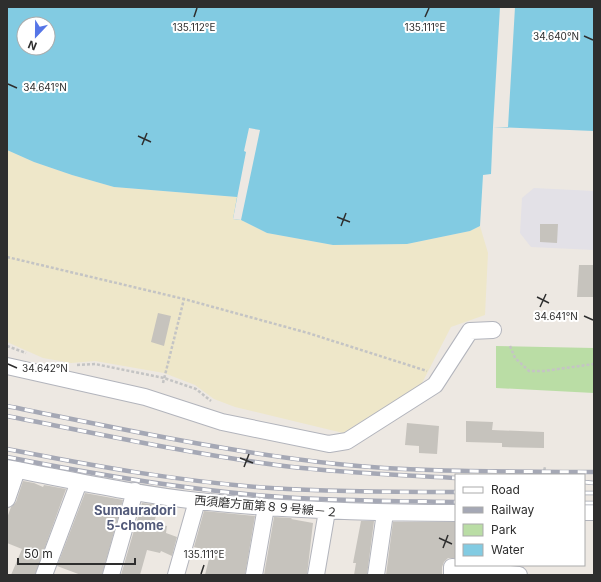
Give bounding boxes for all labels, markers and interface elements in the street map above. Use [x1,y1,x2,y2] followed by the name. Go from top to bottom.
[16,16,56,56] north arrow
[173,21,215,33] text: 135.112°E
[405,21,445,33] text: 135.111°E
[533,30,579,42] text: 34.640°N
[26,37,39,53] text: N
[23,81,67,93] text: 34.641°N
[534,310,578,322] text: 34.641°N
[22,362,68,374] text: 34.642°N
[455,474,585,566] legend
[491,482,520,497] text: Road
[194,492,338,520] street label: 西須磨方面第８９号線－２
[94,502,176,533] district label: Sumauradori 5-chome
[491,502,535,517] text: Railway
[491,522,517,537] text: Park
[18,540,135,566] scale bar
[491,542,525,557] text: Water
[24,546,53,561] text: 50 m
[184,548,224,560] text: 135.111°E

